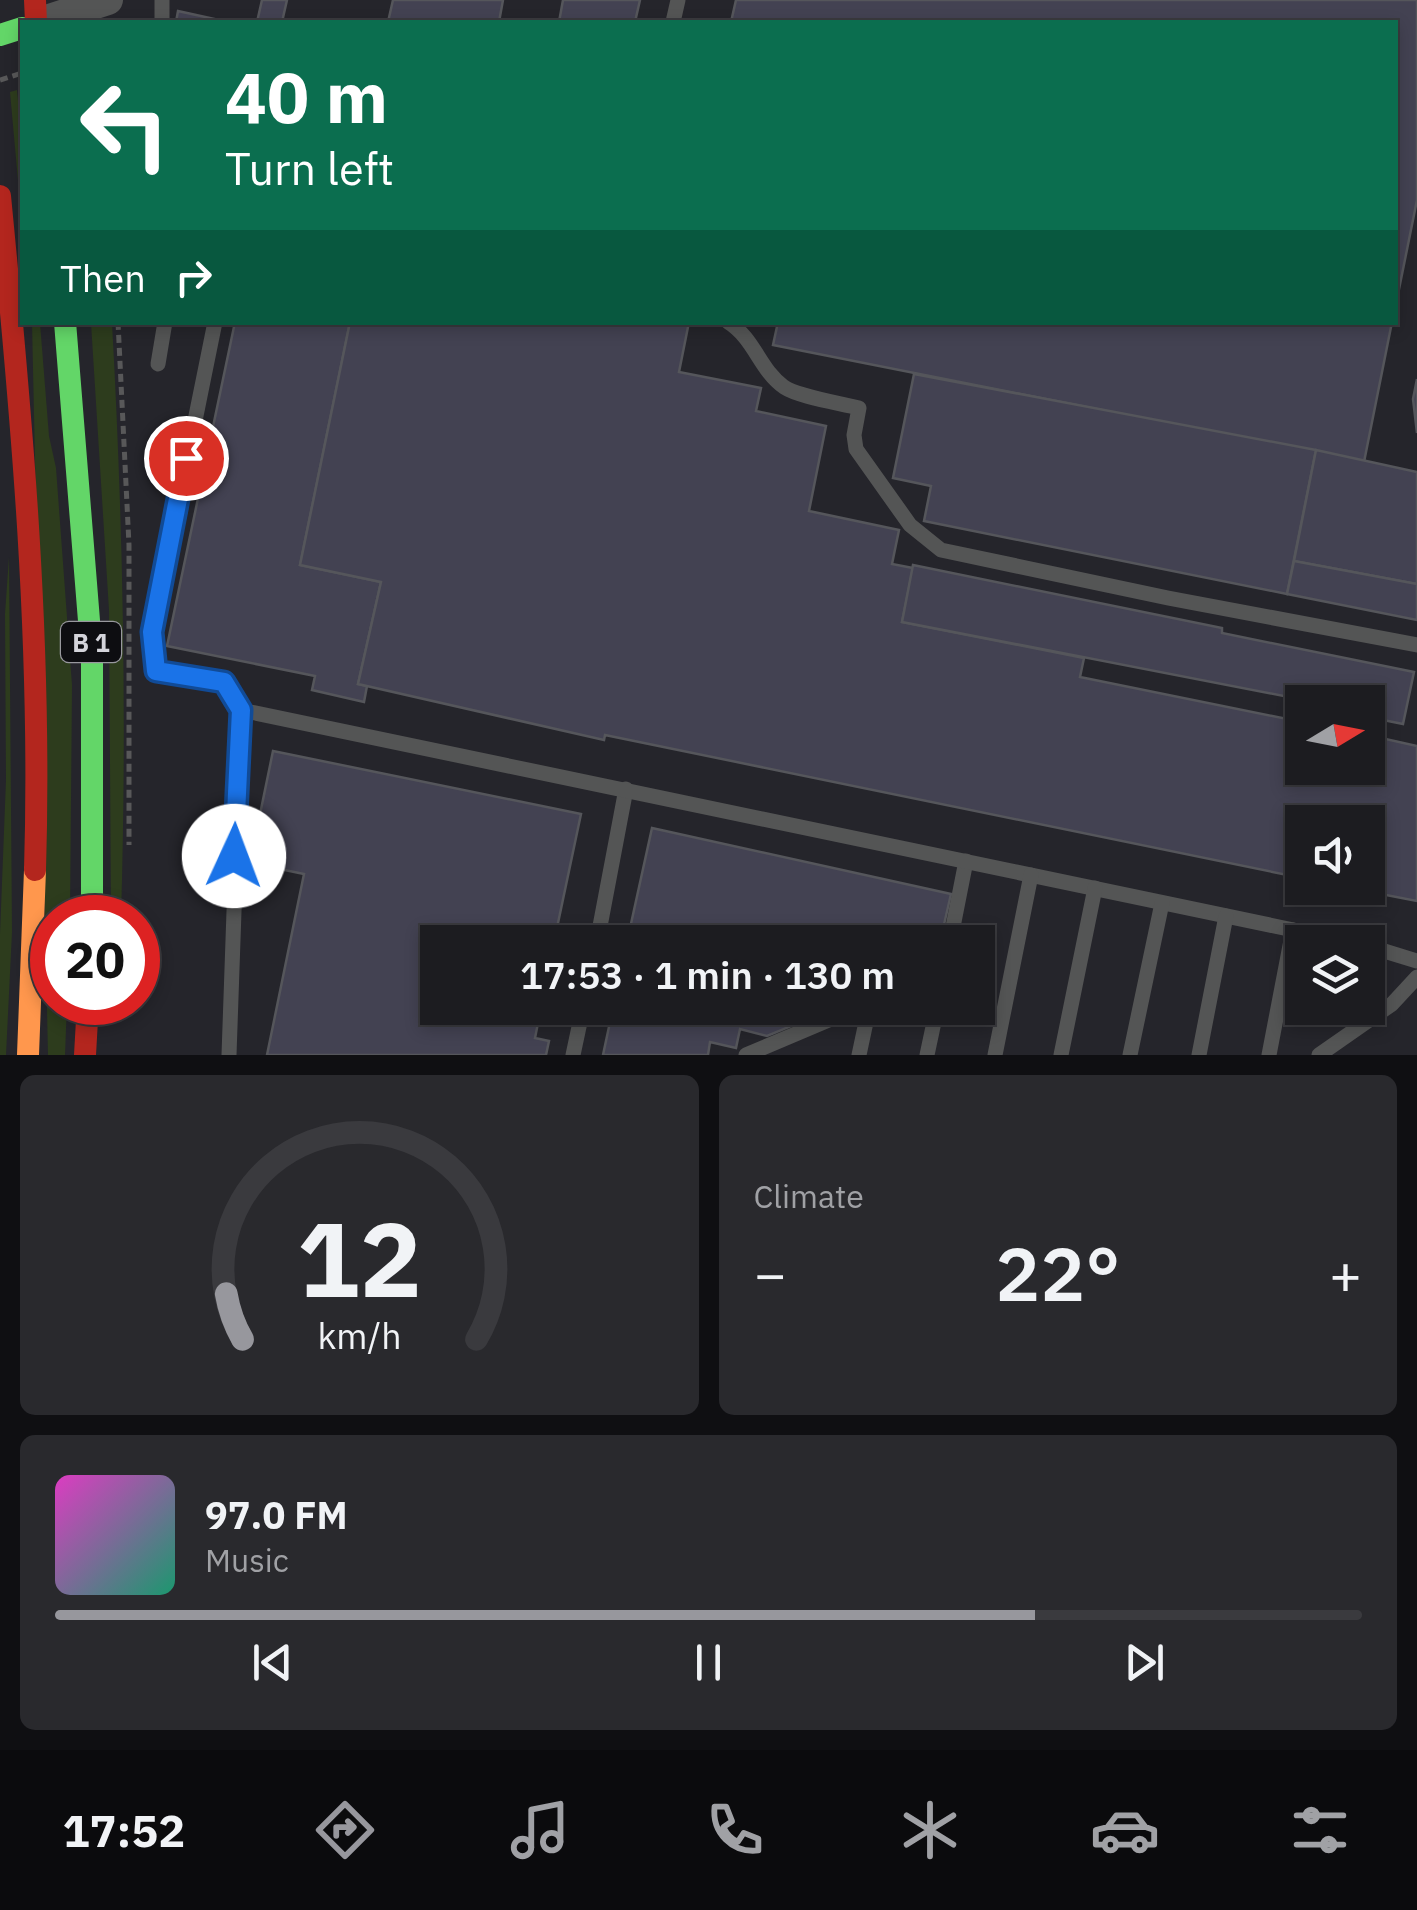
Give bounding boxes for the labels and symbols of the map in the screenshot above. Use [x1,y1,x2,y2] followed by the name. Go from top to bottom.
[144,416,229,501] pin
[61,622,121,662] road number: B 1
[1285,685,1385,785] north arrow
[182,804,286,908] position arrow
[30,895,160,1025] speed limit sign: 20

